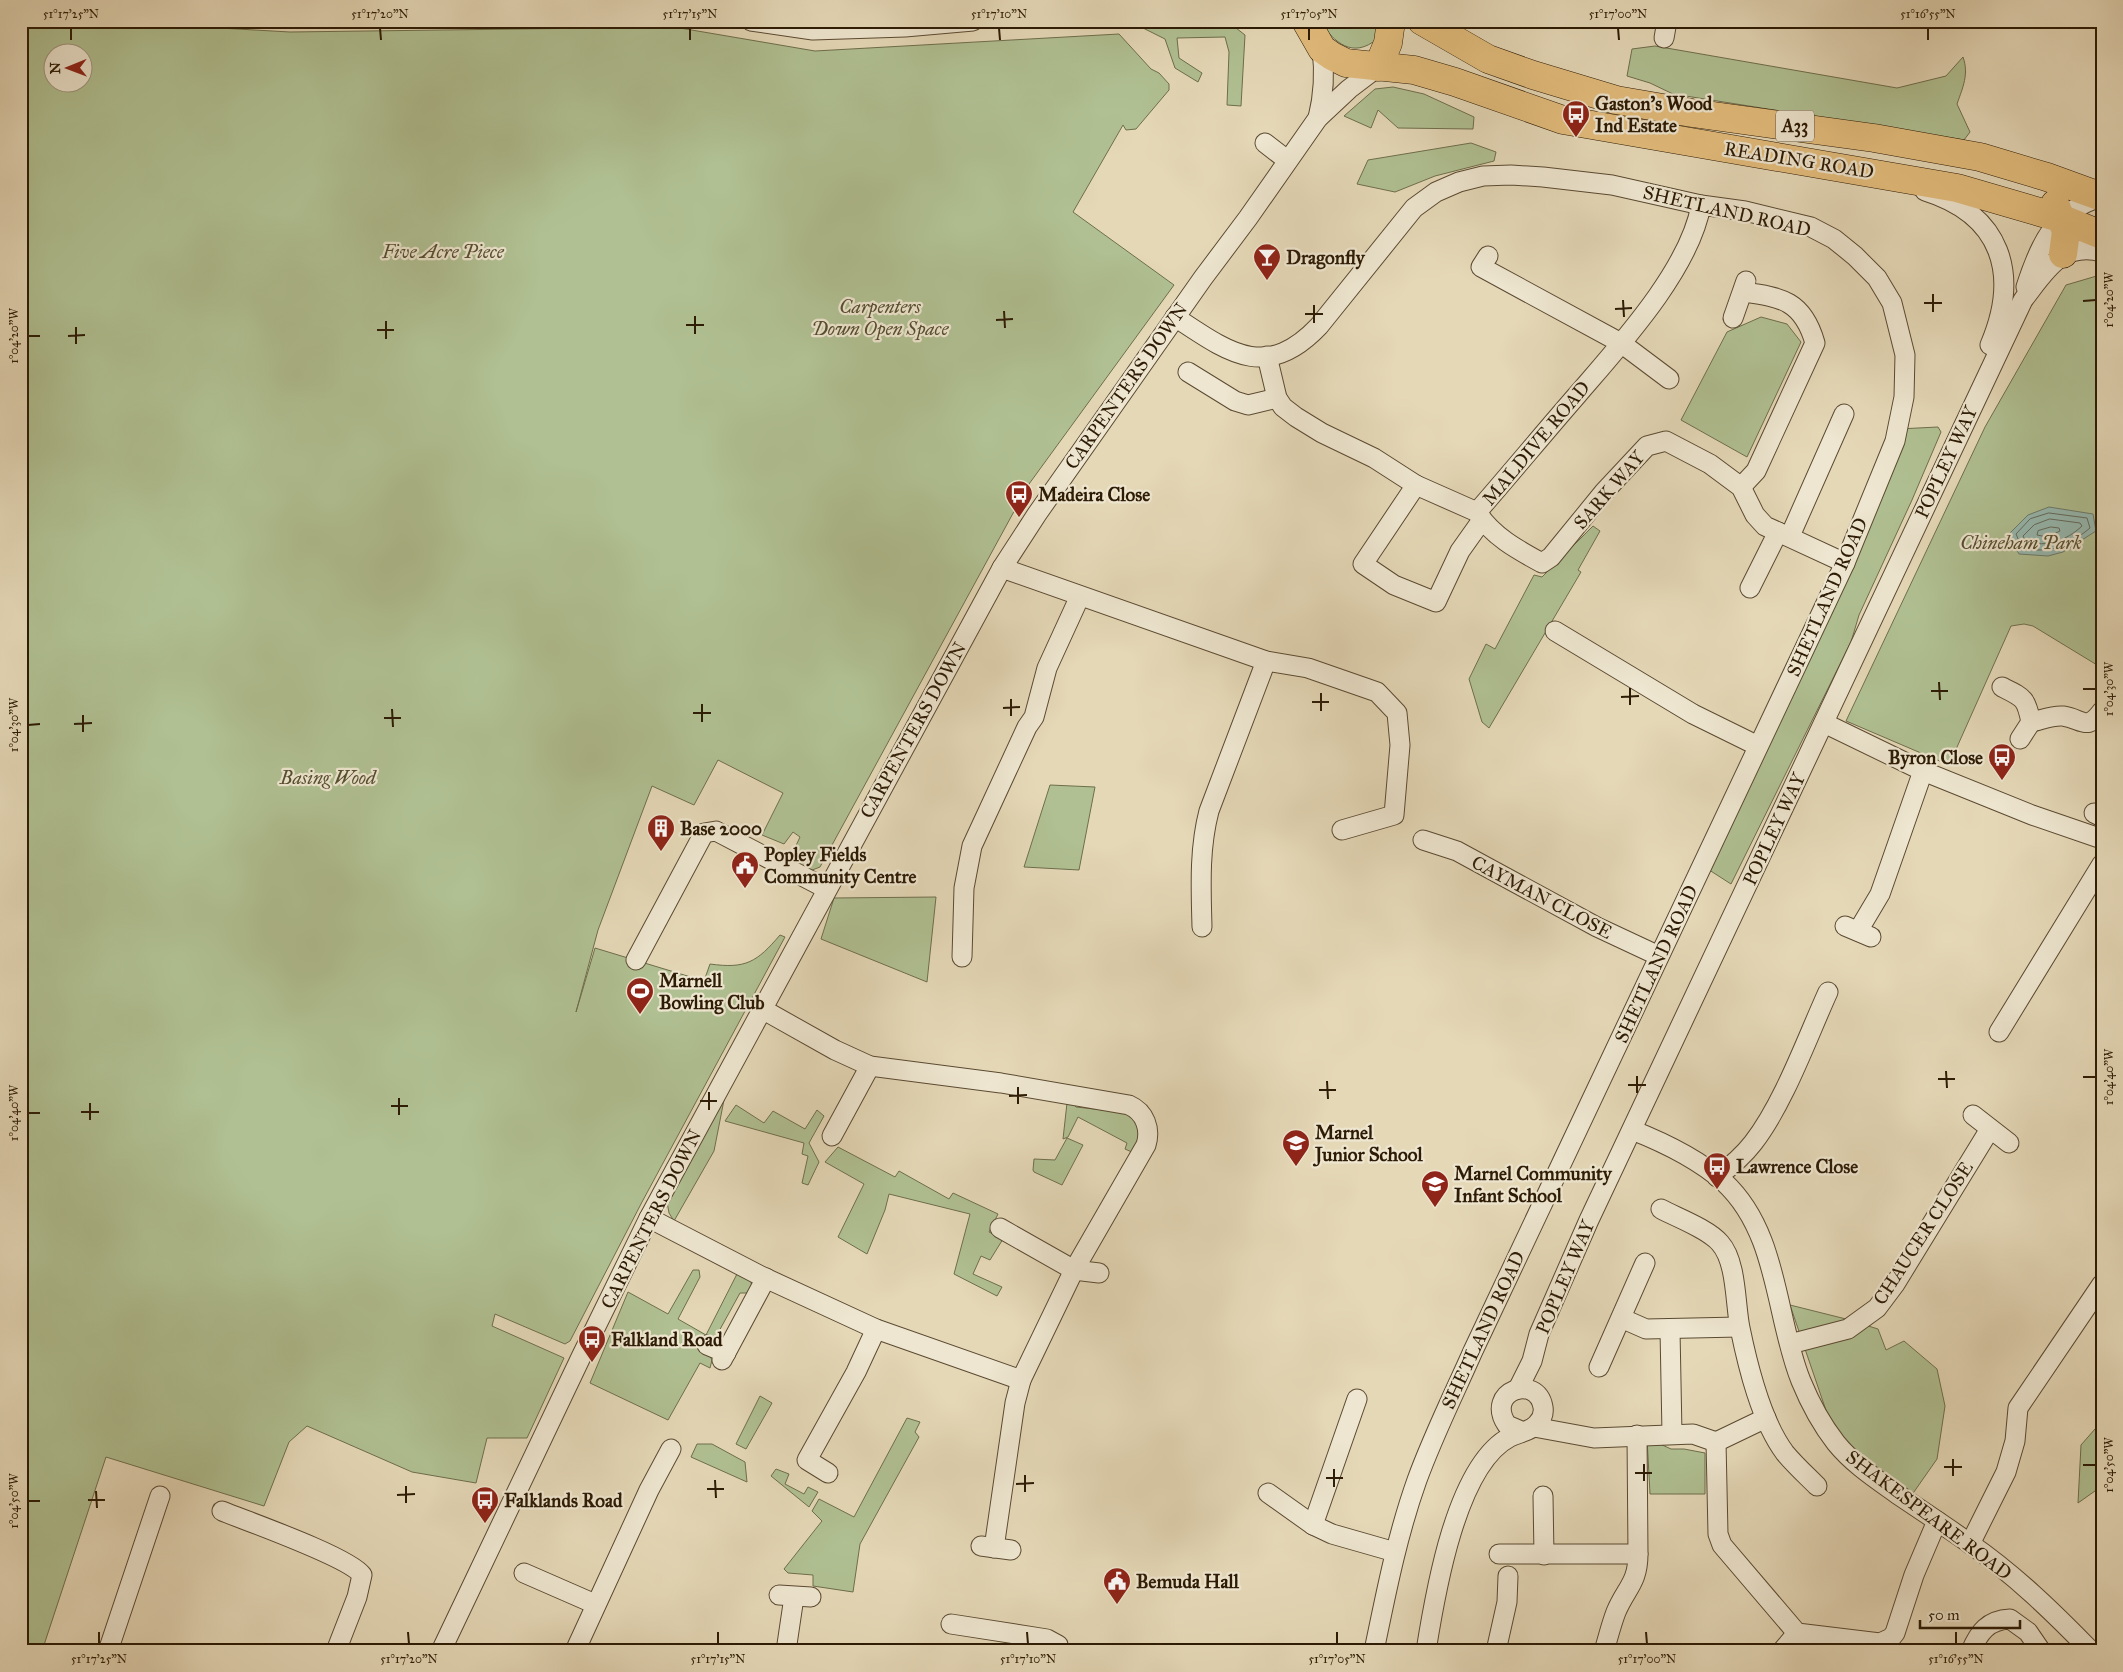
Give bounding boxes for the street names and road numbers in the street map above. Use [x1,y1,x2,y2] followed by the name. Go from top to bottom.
[1776,110,1814,142] road number: A33
[1722,137,1876,183] street label: READING ROAD
[1641,180,1813,242] street label: SHETLAND ROAD
[1060,298,1192,474] street label: CARPENTERS DOWN
[1477,376,1595,510] street label: MALDIVE ROAD
[1910,401,1982,522] street label: POPLEY WAY
[1569,445,1650,534] street label: SARK WAY
[1782,514,1872,680] street label: SHETLAND ROAD
[855,638,971,822] street label: CARPENTERS DOWN
[1738,768,1810,889] street label: POPLEY WAY
[1468,850,1617,944] street label: CAYMAN CLOSE
[1609,881,1703,1047] street label: SHETLAND ROAD
[596,1126,706,1312] street label: CARPENTERS DOWN
[1868,1157,1978,1309] street label: CHAUCER CLOSE
[1531,1216,1600,1337] street label: POPLEY WAY
[1436,1247,1530,1413] street label: SHETLAND ROAD
[1842,1445,2016,1585] street label: SHAKESPEARE ROAD

